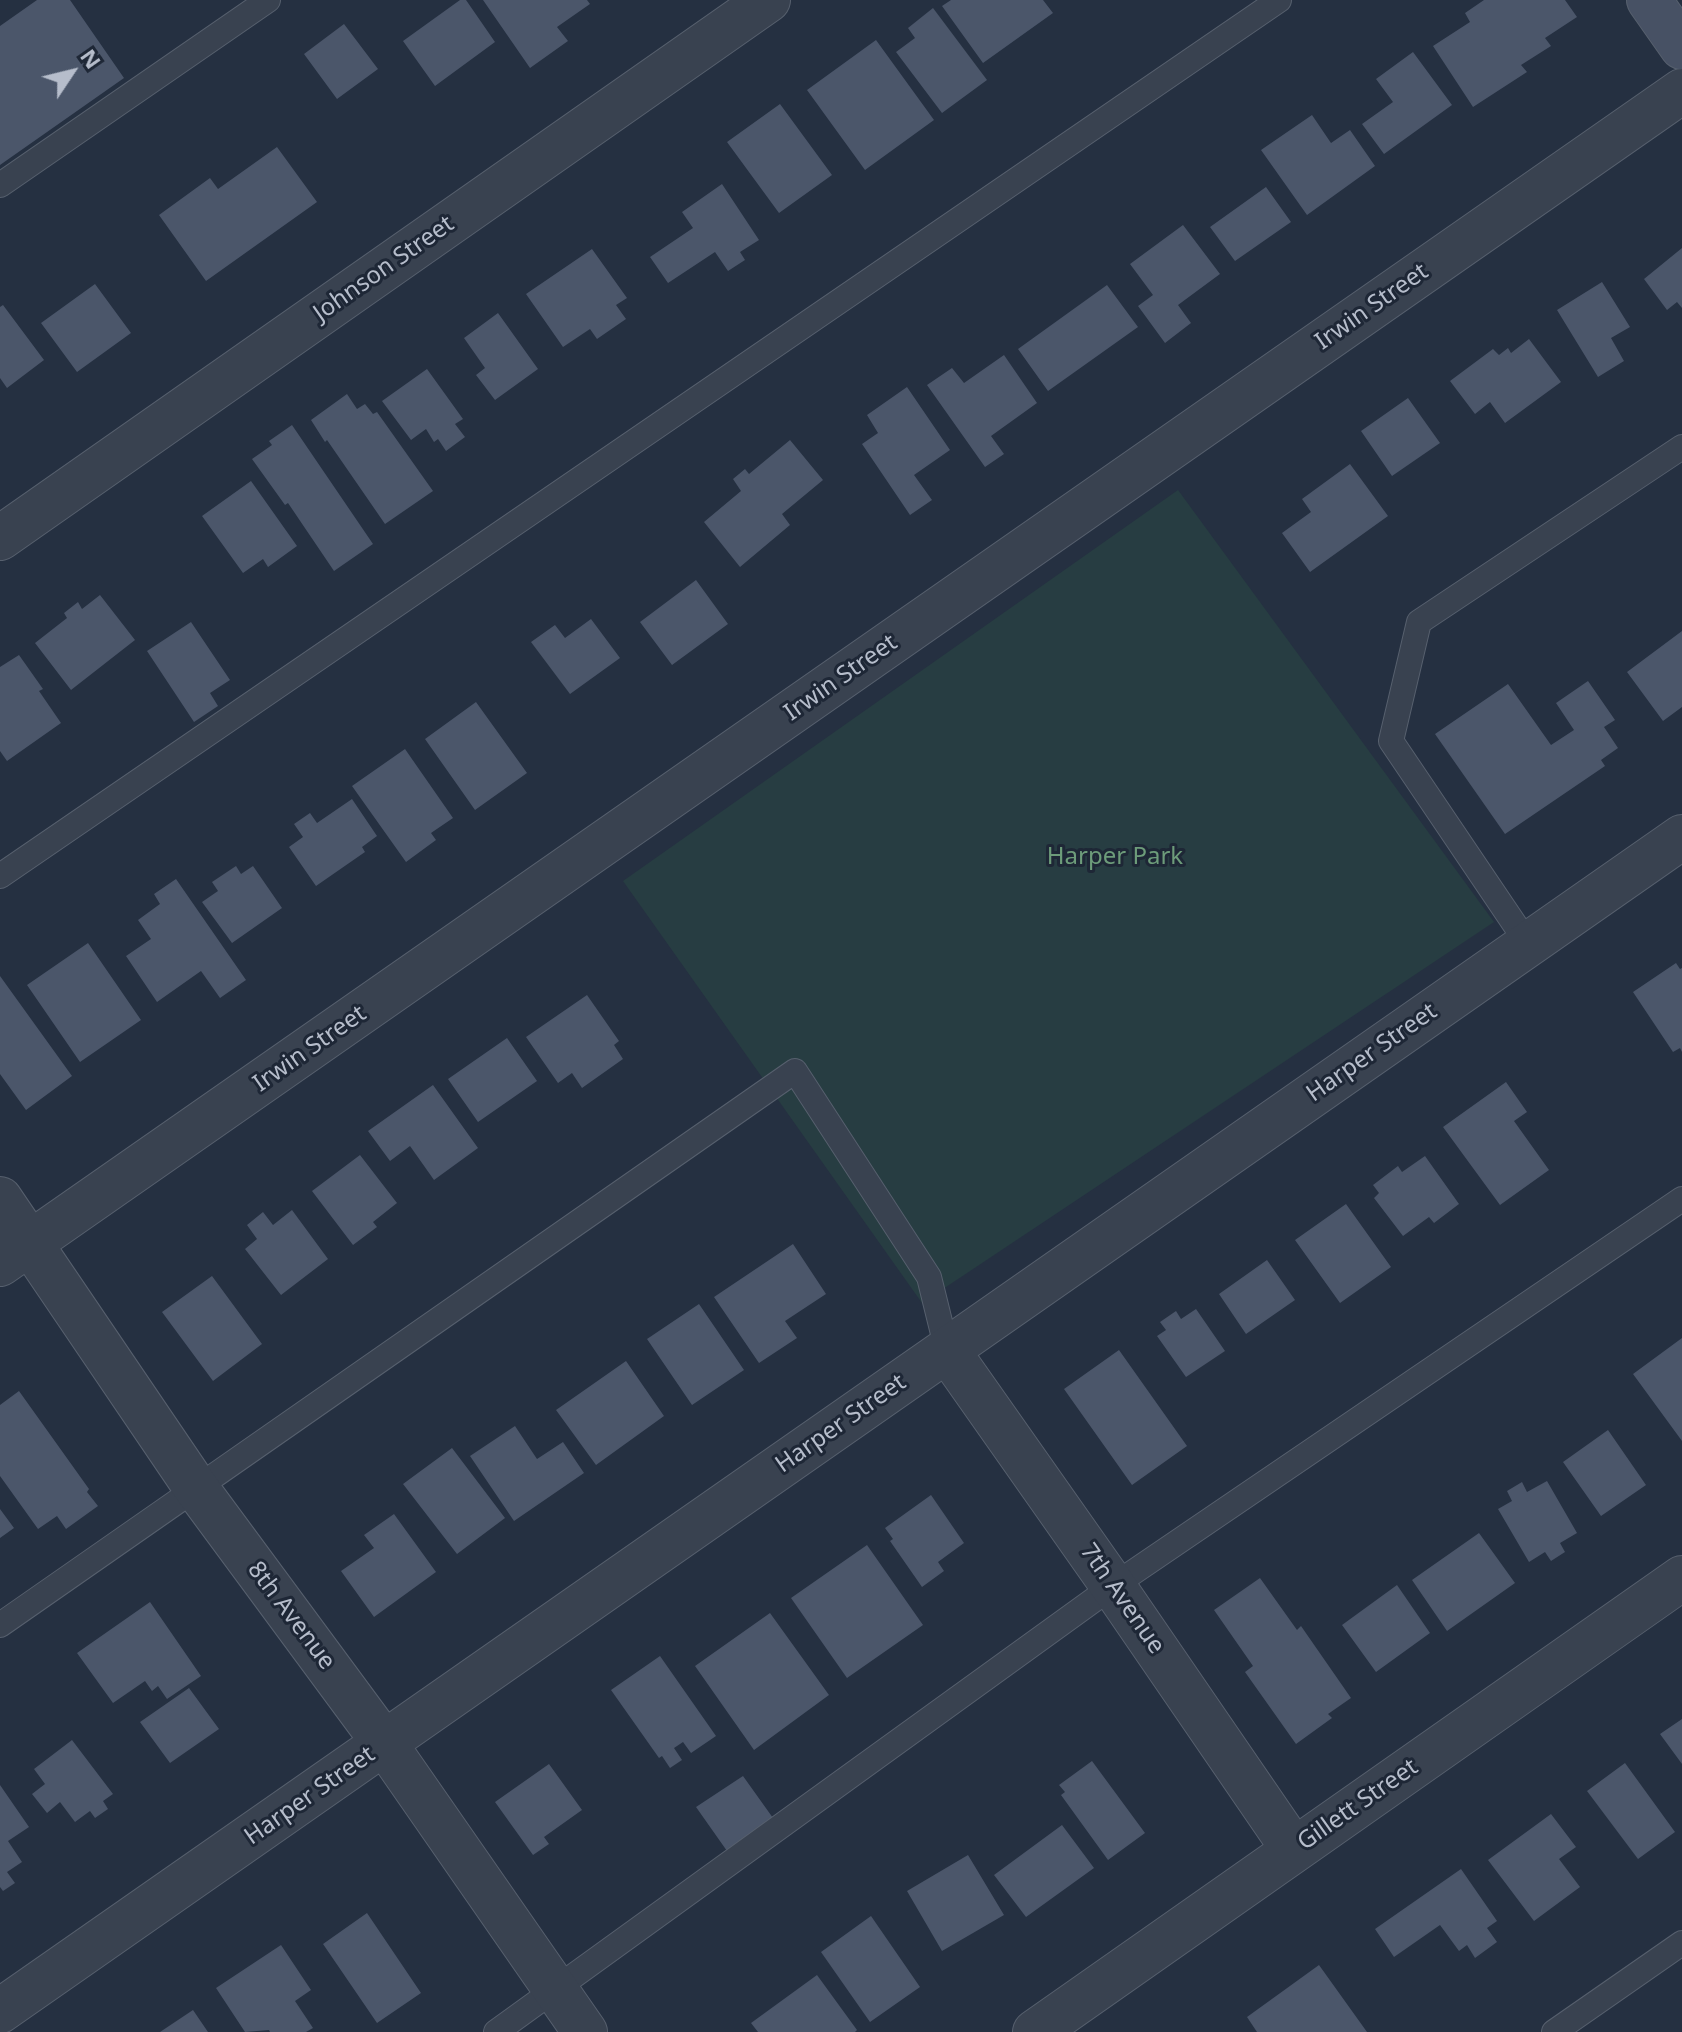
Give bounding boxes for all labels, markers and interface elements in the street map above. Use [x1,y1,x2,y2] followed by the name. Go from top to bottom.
[32,32,112,112] north arrow
[74,42,109,74] text: N
[308,210,460,328] street label: Johnson Street
[1310,258,1434,356] street label: Irwin Street
[779,629,903,727] street label: Irwin Street
[1047,843,1183,871] park label: Harper Park
[1301,997,1443,1109] street label: Harper Street
[248,1000,372,1098] street label: Irwin Street
[770,1368,912,1480] street label: Harper Street
[1074,1538,1170,1660] street label: 7th Avenue
[241,1556,341,1676] street label: 8th Avenue
[239,1740,381,1852] street label: Harper Street
[1292,1753,1424,1857] street label: Gillett Street

